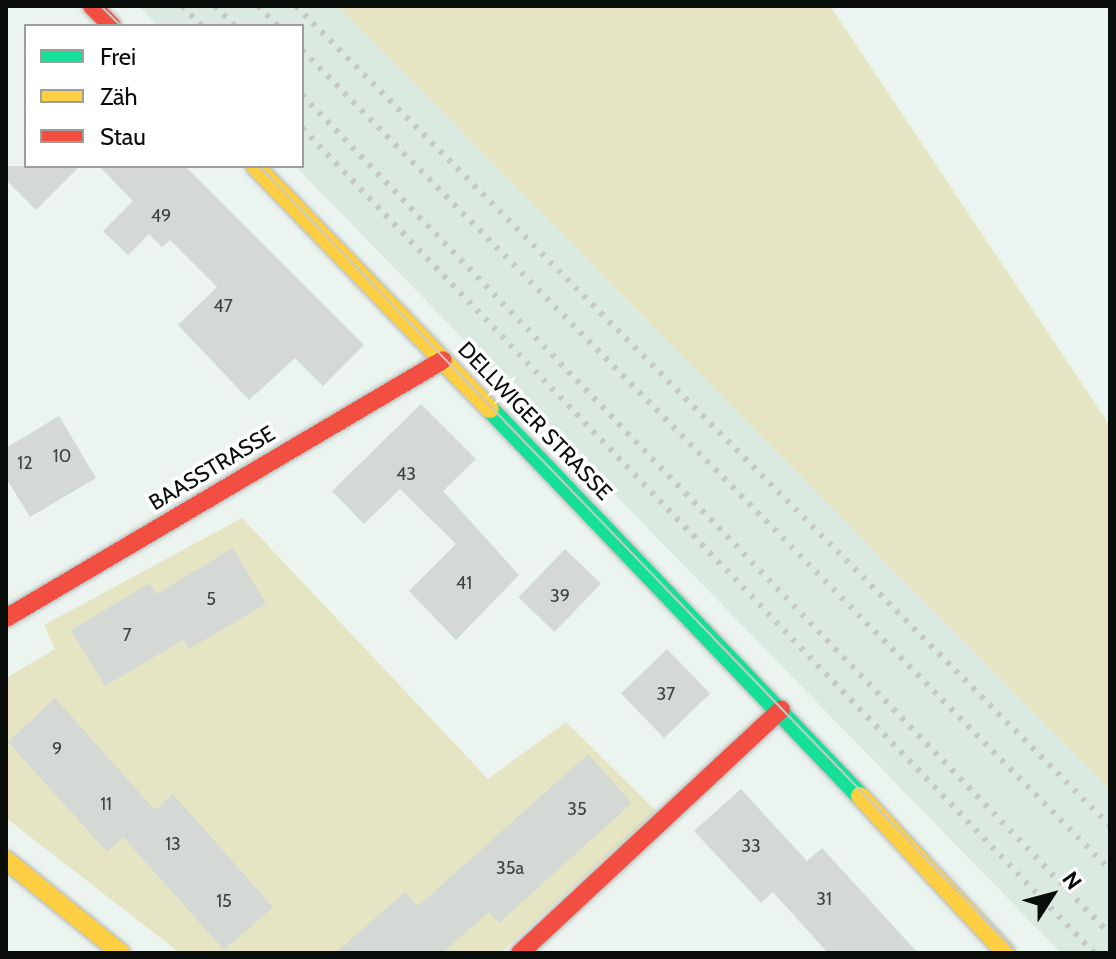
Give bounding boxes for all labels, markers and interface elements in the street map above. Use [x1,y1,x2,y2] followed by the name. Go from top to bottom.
[24,24,304,168] legend
[100,42,136,71] text: Frei
[100,82,137,111] text: Zäh
[100,122,146,151] text: Stau
[151,205,171,227] house number: 49
[213,295,233,317] house number: 47
[453,336,617,506] street label: DELLWIGER STRASSE
[144,420,280,516] street label: BAASSTRASSE
[53,445,71,467] house number: 10
[17,452,33,474] house number: 12
[396,463,416,485] house number: 43
[456,572,472,594] house number: 41
[550,585,570,607] house number: 39
[206,588,216,610] house number: 5
[122,624,132,646] house number: 7
[657,683,675,705] house number: 37
[52,738,62,760] house number: 9
[100,793,112,815] house number: 11
[567,798,587,820] house number: 35
[165,833,181,855] house number: 13
[741,835,761,857] house number: 33
[1012,855,1092,935] north arrow
[496,857,524,879] house number: 35a
[1056,866,1087,895] text: N
[816,888,832,910] house number: 31
[216,890,232,912] house number: 15

